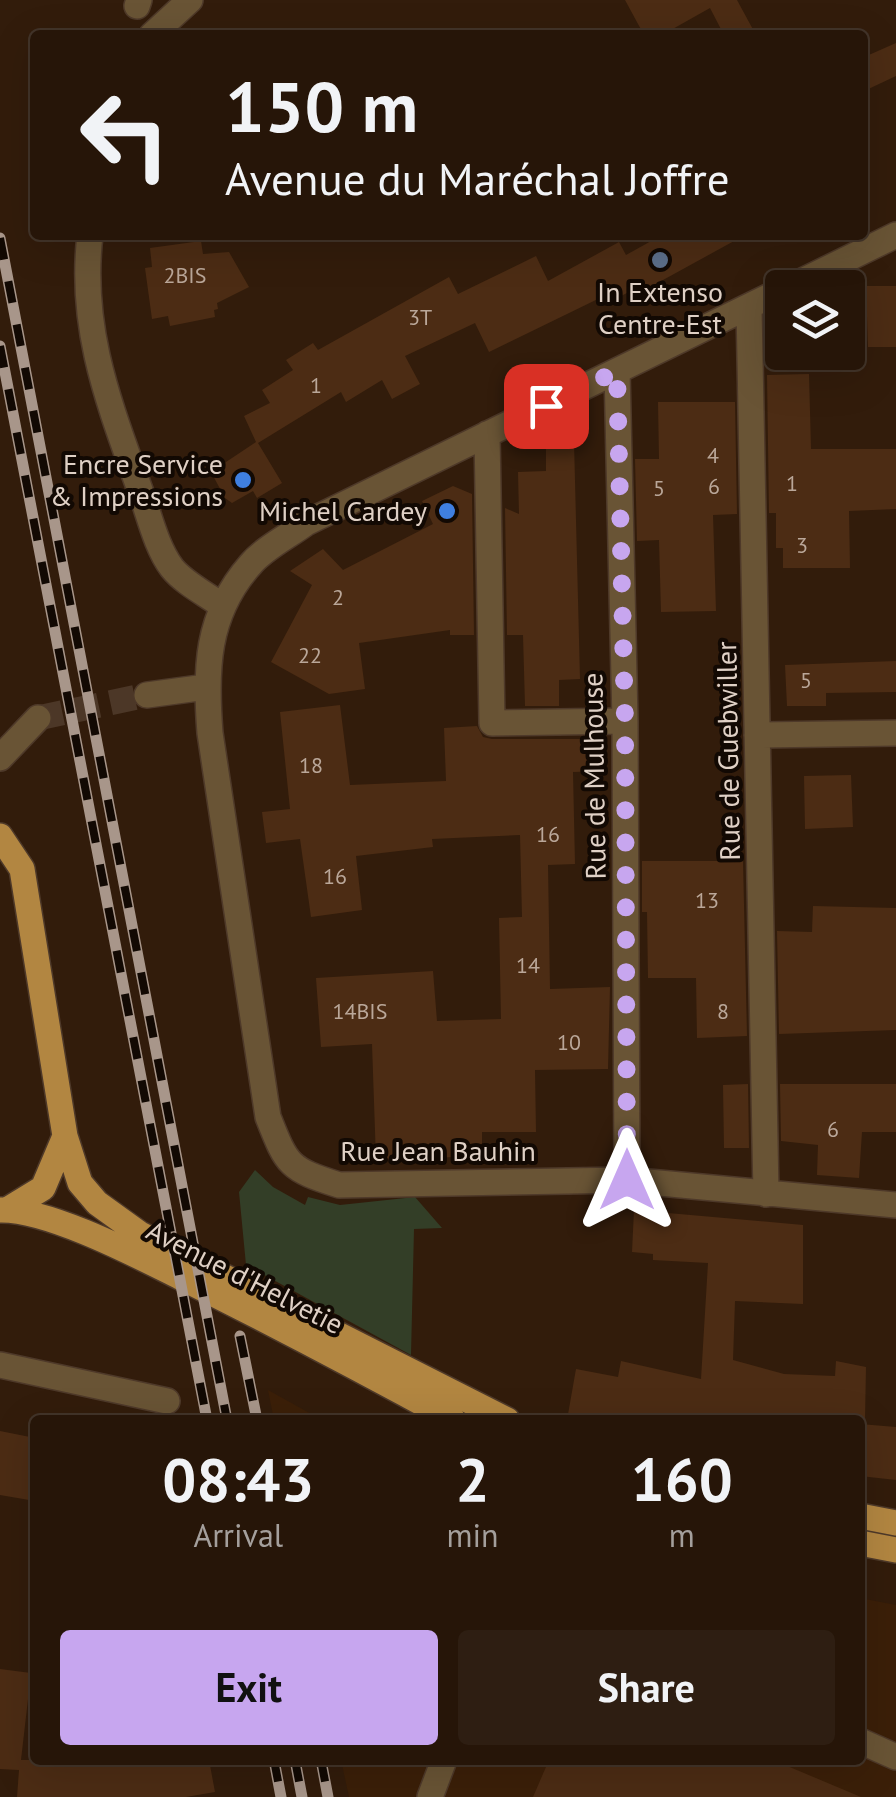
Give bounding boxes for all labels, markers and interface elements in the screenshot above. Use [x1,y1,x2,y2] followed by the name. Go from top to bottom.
[225,61,418,151] text: 150 m
[60,70,190,200] icon: left
[225,149,730,207] text: Avenue du Maréchal Joffre
[649,249,671,271] marker: In Extenso Centre-Est
[164,261,206,289] house number: 2BIS
[765,270,865,370] map controls
[765,270,865,370] button: layers
[597,273,723,342] place label: In Extenso Centre-Est
[408,303,432,331] house number: 3T
[504,364,589,449] pin
[310,371,322,399] house number: 1
[519,379,574,434] icon: arrive
[707,441,719,469] house number: 4
[50,445,223,514] place label: Encre Service & Impressions
[232,469,254,491] marker: Encre Service & Impressions
[786,469,798,497] house number: 1
[708,472,720,500] house number: 6
[653,474,665,502] house number: 5
[259,492,427,529] place label: Michel Cardey
[436,500,458,522] marker: Michel Cardey
[796,531,808,559] house number: 3
[332,583,344,611] house number: 2
[298,641,322,669] house number: 22
[707,641,748,861] street label: Rue de Guebwiller
[800,666,812,694] house number: 5
[573,672,614,880] street label: Rue de Mulhouse
[299,751,323,779] house number: 18
[536,820,560,848] house number: 16
[323,862,347,890] house number: 16
[695,886,719,914] house number: 13
[516,951,540,979] house number: 14
[333,997,387,1025] house number: 14BIS
[717,997,729,1025] house number: 8
[557,1028,581,1056] house number: 10
[827,1115,839,1143] house number: 6
[575,1128,679,1232] position arrow
[340,1132,536,1169] street label: Rue Jean Bauhin
[141,1211,350,1342] street label: Avenue d'Helvetie
[162,1440,314,1518] text: 08:43
[456,1440,490,1518] text: 2
[631,1440,733,1518] text: 160
[193,1514,283,1556] text: Arrival
[447,1514,499,1556] text: min
[669,1514,695,1556] text: m
[60,1630,438,1745] button: Exit
[458,1630,835,1745] button: Share

